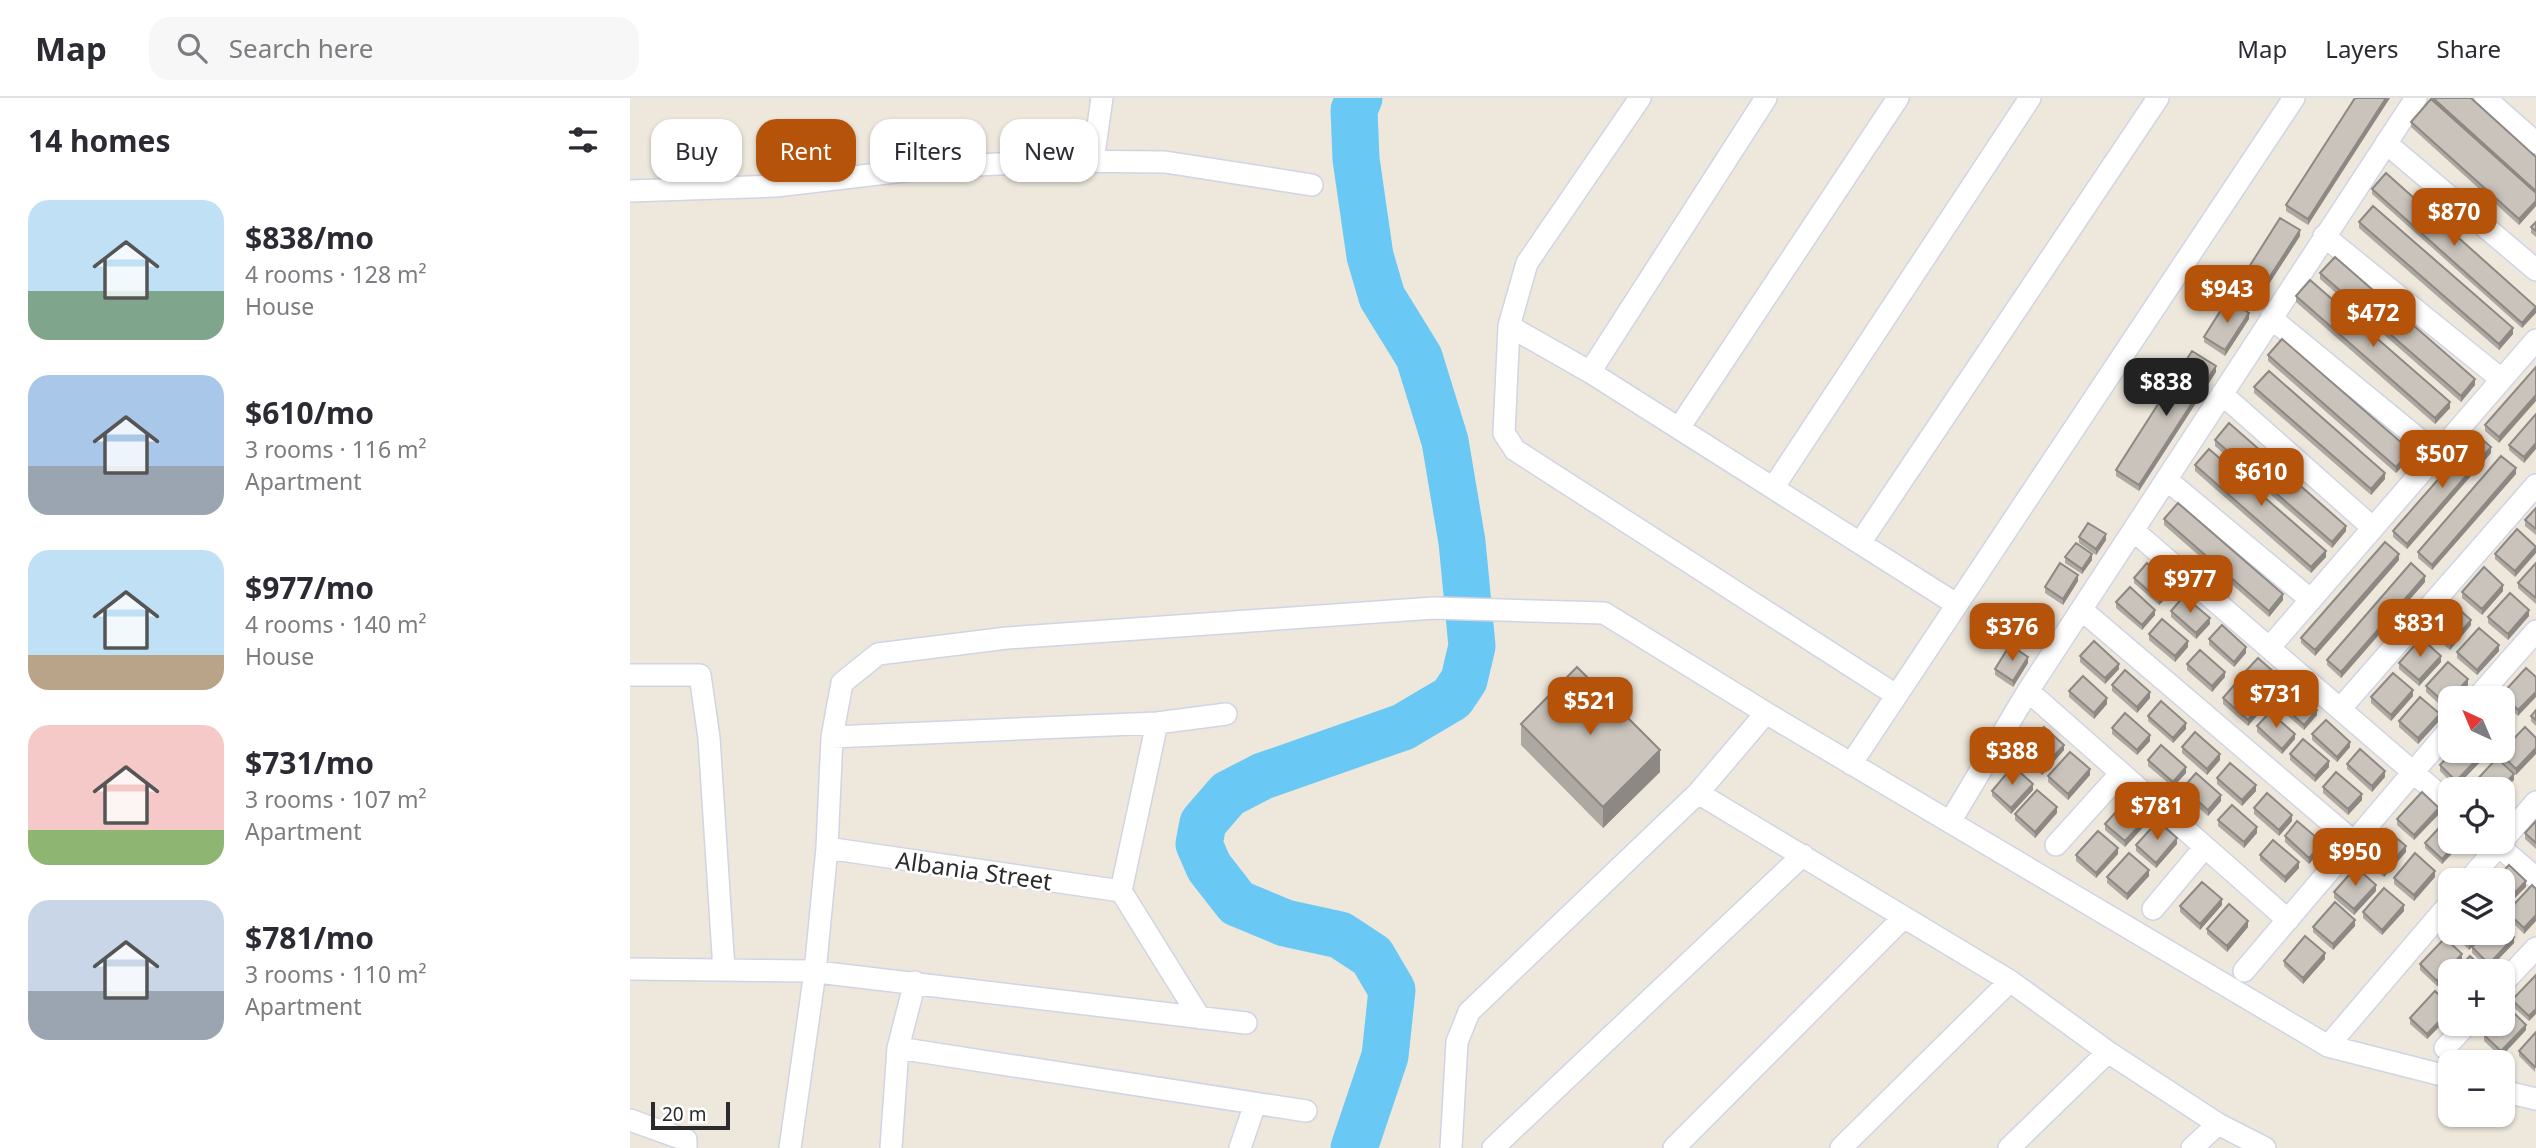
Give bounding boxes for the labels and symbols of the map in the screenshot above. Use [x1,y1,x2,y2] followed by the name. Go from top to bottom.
[2413,188,2495,248] pin: $870
[2186,266,2268,325] pin: $943
[2332,289,2414,349] pin: $472
[2125,358,2207,418] pin: $838
[2401,430,2483,490] pin: $507
[2220,448,2302,508] pin: $610
[2149,556,2231,615] pin: $977
[2379,600,2461,659] pin: $831
[1971,603,2053,663] pin: $376
[2235,670,2317,730] pin: $731
[1549,678,1631,737] pin: $521
[2438,686,2515,763] north arrow
[1971,728,2053,787] pin: $388
[2116,782,2198,842] pin: $781
[2314,828,2396,888] pin: $950
[894,843,1055,897] street label: Albania Street
[651,1099,730,1131] scale bar

